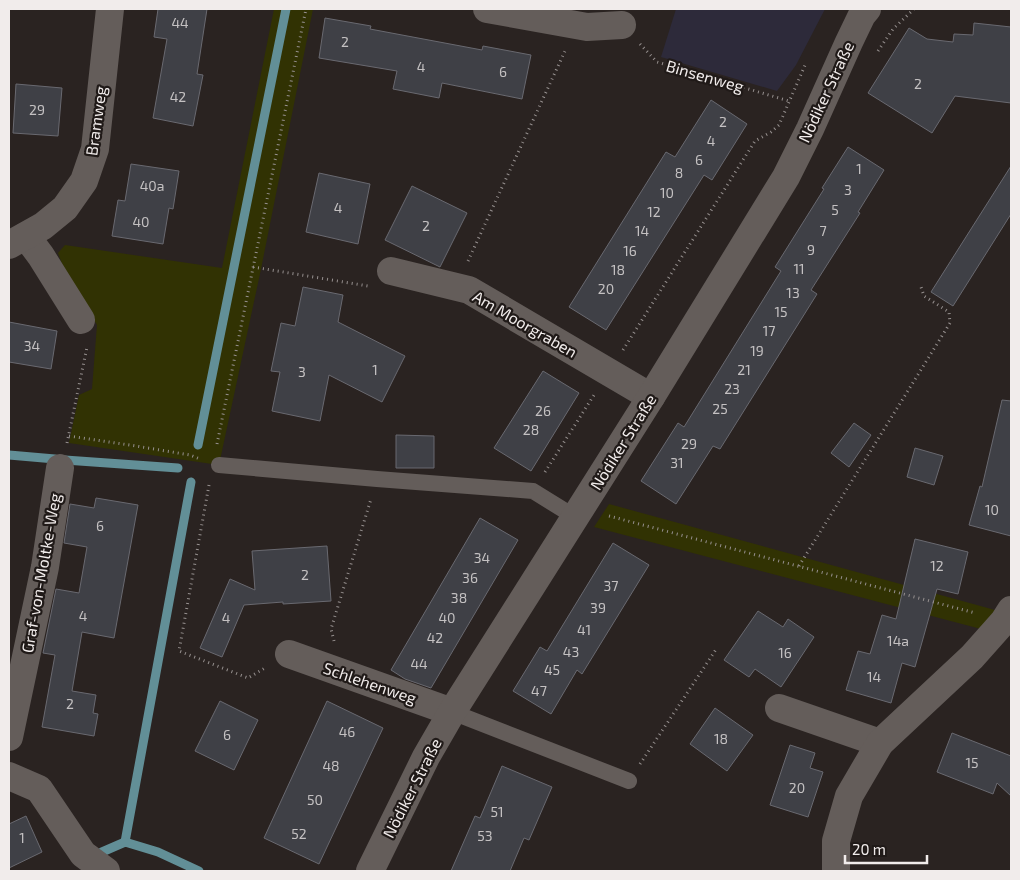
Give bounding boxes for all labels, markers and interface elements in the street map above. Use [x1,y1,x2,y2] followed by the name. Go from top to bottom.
[171,14,189,31] house number: 44
[341,33,349,50] house number: 2
[794,38,857,145] street label: Nödiker Straße
[664,55,746,96] street label: Binsenweg
[417,58,425,75] house number: 4
[499,63,507,80] house number: 6
[914,75,922,92] house number: 2
[81,85,110,157] street label: Bramweg
[170,88,186,105] house number: 42
[29,101,45,118] house number: 29
[719,113,727,130] house number: 2
[707,132,715,149] house number: 4
[695,151,703,168] house number: 6
[856,160,862,177] house number: 1
[675,164,683,181] house number: 8
[140,177,164,194] house number: 40a
[844,181,852,198] house number: 3
[660,184,674,201] house number: 10
[334,199,342,216] house number: 4
[831,201,839,218] house number: 5
[647,203,661,220] house number: 12
[132,213,150,230] house number: 40
[422,217,430,234] house number: 2
[635,222,649,239] house number: 14
[819,222,827,239] house number: 7
[807,241,815,258] house number: 9
[623,242,637,259] house number: 16
[793,260,805,277] house number: 11
[611,261,625,278] house number: 18
[598,280,614,297] house number: 20
[786,284,800,301] house number: 13
[470,286,581,361] street label: Am Moorgraben
[774,303,788,320] house number: 15
[763,322,775,339] house number: 17
[24,337,40,354] house number: 34
[750,342,764,359] house number: 19
[372,361,378,378] house number: 1
[737,361,751,378] house number: 21
[298,363,306,380] house number: 3
[724,380,740,397] house number: 23
[586,390,660,493] street label: Nödiker Straße
[712,400,728,417] house number: 25
[535,402,551,419] house number: 26
[523,421,539,438] house number: 28
[681,435,697,452] house number: 29
[670,454,684,471] house number: 31
[17,492,64,654] street label: Graf-von-Moltke-Weg
[985,501,999,518] house number: 10
[96,517,104,534] house number: 6
[474,549,490,566] house number: 34
[930,557,944,574] house number: 12
[301,566,309,583] house number: 2
[462,569,478,586] house number: 36
[604,577,618,594] house number: 37
[451,589,467,606] house number: 38
[590,599,606,616] house number: 39
[79,607,87,624] house number: 4
[222,609,230,626] house number: 4
[438,609,456,626] house number: 40
[577,621,591,638] house number: 41
[427,629,443,646] house number: 42
[887,632,909,649] house number: 14a
[563,643,579,660] house number: 43
[778,644,792,661] house number: 16
[410,655,428,672] house number: 44
[321,658,419,707] street label: Schlehenweg
[544,661,560,678] house number: 45
[867,668,881,685] house number: 14
[531,682,547,699] house number: 47
[66,695,74,712] house number: 2
[339,723,355,740] house number: 46
[223,726,231,743] house number: 6
[714,730,728,747] house number: 18
[378,735,445,841] street label: Nödiker Straße
[965,754,979,771] house number: 15
[322,757,340,774] house number: 48
[789,779,805,796] house number: 20
[307,791,323,808] house number: 50
[490,803,504,820] house number: 51
[291,825,307,842] house number: 52
[477,827,493,844] house number: 53
[19,829,25,846] house number: 1
[845,832,928,864] scale bar
[852,840,886,858] text: 20 m

